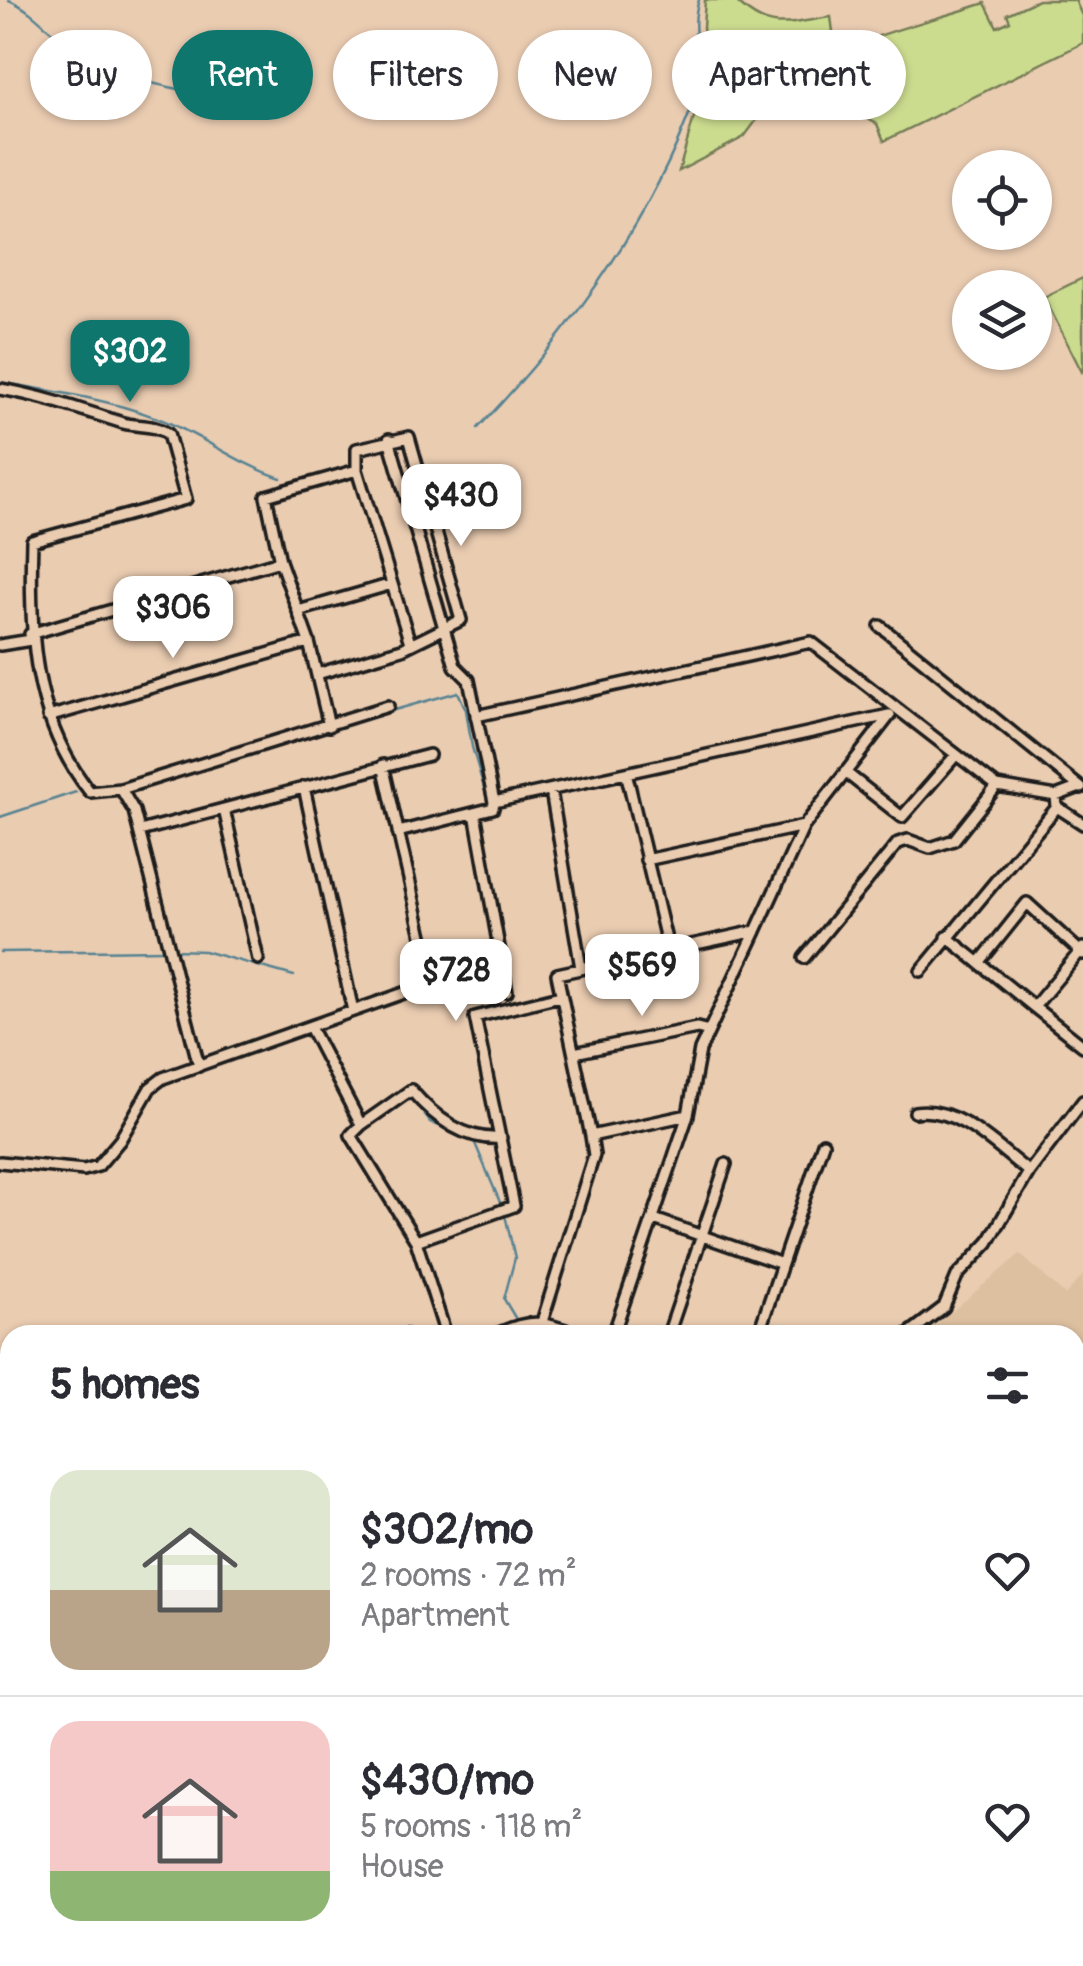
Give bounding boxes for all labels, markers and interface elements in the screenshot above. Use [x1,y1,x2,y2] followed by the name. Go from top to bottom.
[30,30,152,120] chip: Buy
[172,30,313,120] chip: Rent
[333,30,498,120] chip: Filters
[518,30,652,120] chip: New
[672,30,906,120] chip: Apartment
[952,150,1052,370] map controls
[952,150,1052,250] button: locate
[952,270,1052,370] button: layers
[71,320,189,405] pin: $302
[93,332,167,372] text: $302
[402,464,520,549] pin: $430
[423,476,499,516] text: $430
[114,576,232,661] pin: $306
[135,588,211,628] text: $306
[583,934,701,1019] pin: $569
[397,939,515,1024] pin: $728
[607,946,677,986] text: $569
[422,951,490,991] text: $728
[980,1358,1035,1413] icon: filters
[50,1359,200,1411] text: 5 homes
[360,1504,533,1556] text: $302/mo
[130,1510,250,1630] icon: home
[980,1543,1035,1598] icon: heart
[360,1556,577,1596] text: 2 rooms · 72 m²
[360,1596,509,1636] text: Apartment
[360,1755,534,1807] text: $430/mo
[130,1761,250,1881] icon: home
[980,1794,1035,1849] icon: heart
[360,1807,582,1847] text: 5 rooms · 118 m²
[360,1847,444,1887] text: House

